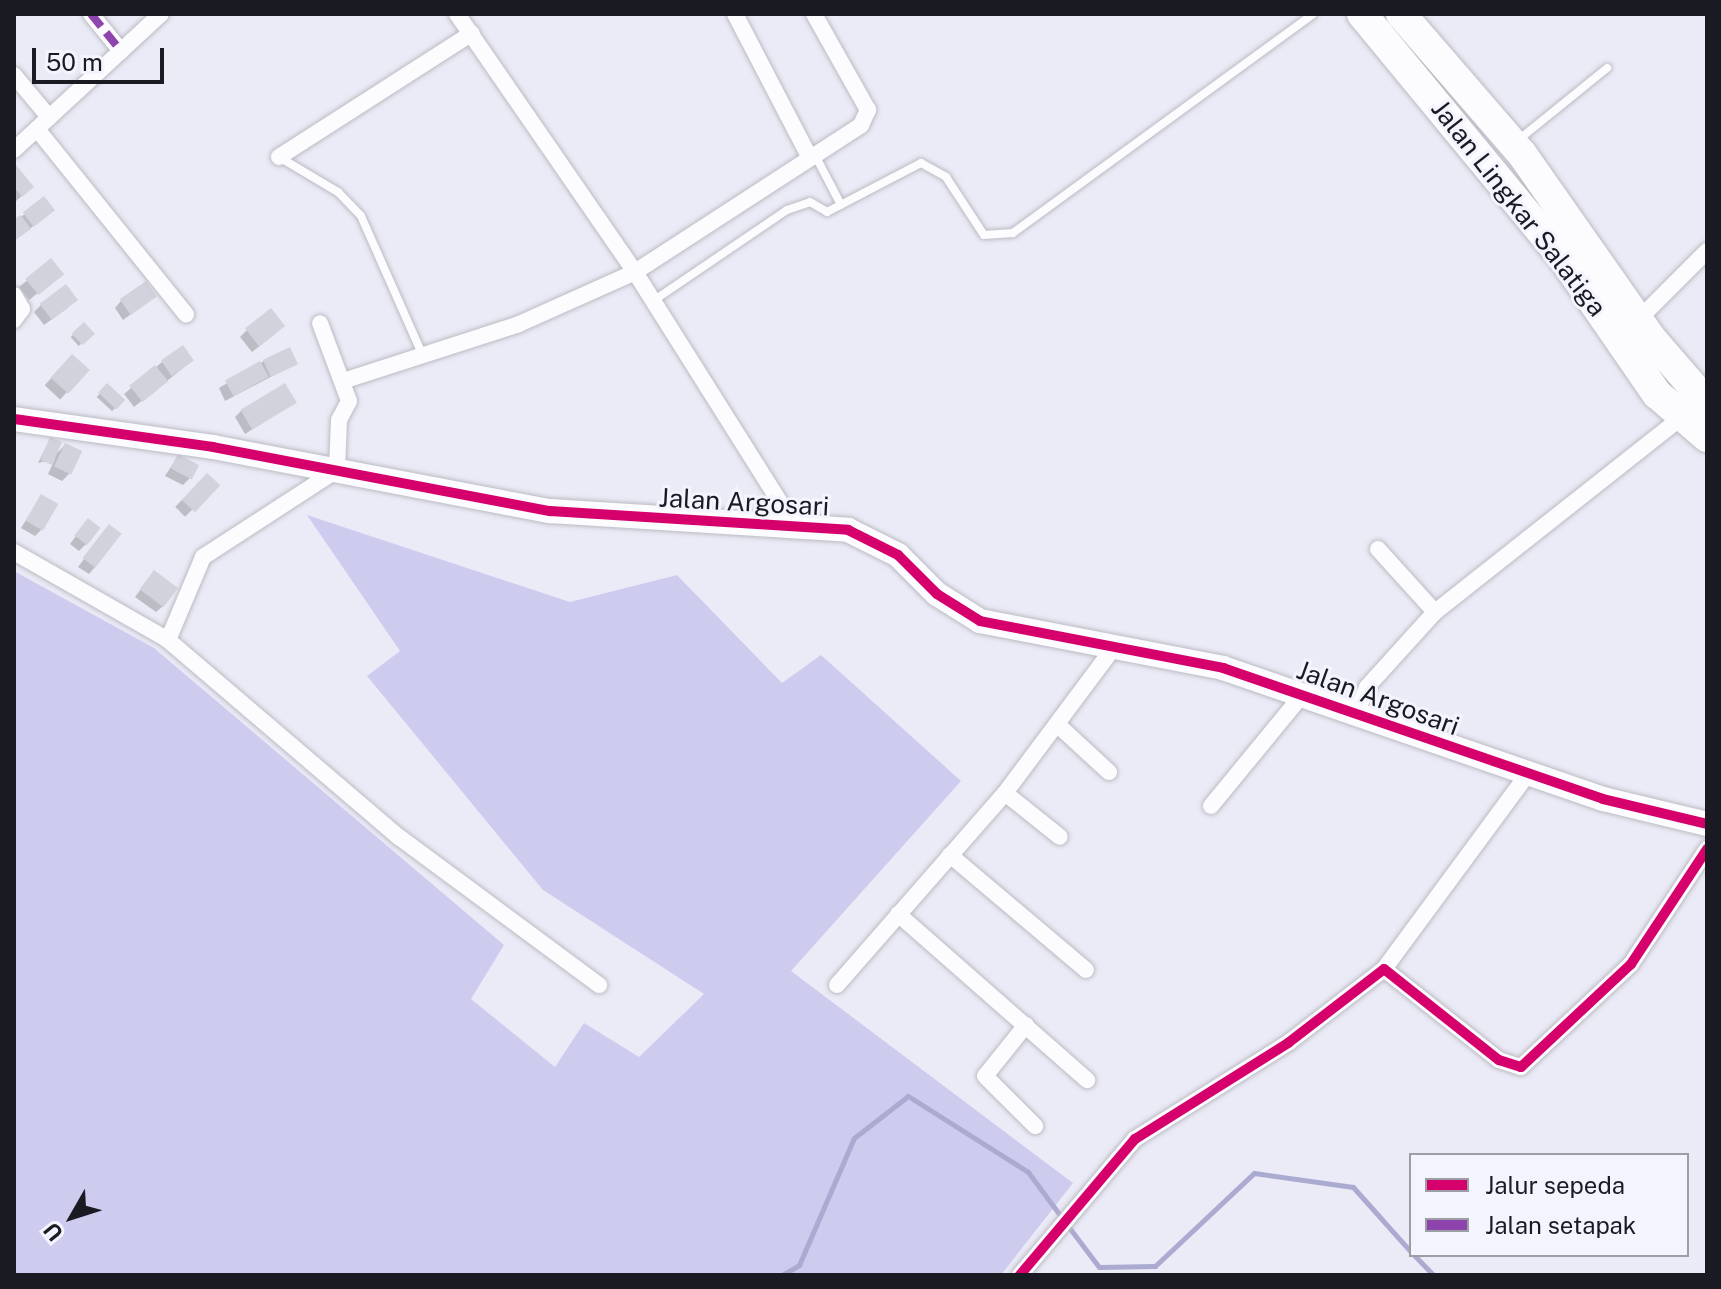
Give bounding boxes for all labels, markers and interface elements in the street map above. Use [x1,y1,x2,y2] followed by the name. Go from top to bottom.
[36,32,168,82] scale bar
[46,48,103,76] text: 50 m
[1425,94,1613,322] street label: Jalan Lingkar Salatiga
[658,482,830,522] street label: Jalan Argosari
[1292,654,1464,742] street label: Jalan Argosari
[1409,1153,1689,1257] legend
[1485,1171,1625,1199] text: Jalur sepeda
[32,1177,112,1257] north arrow
[1485,1211,1636,1239] text: Jalan setapak
[38,1218,68,1246] text: U

